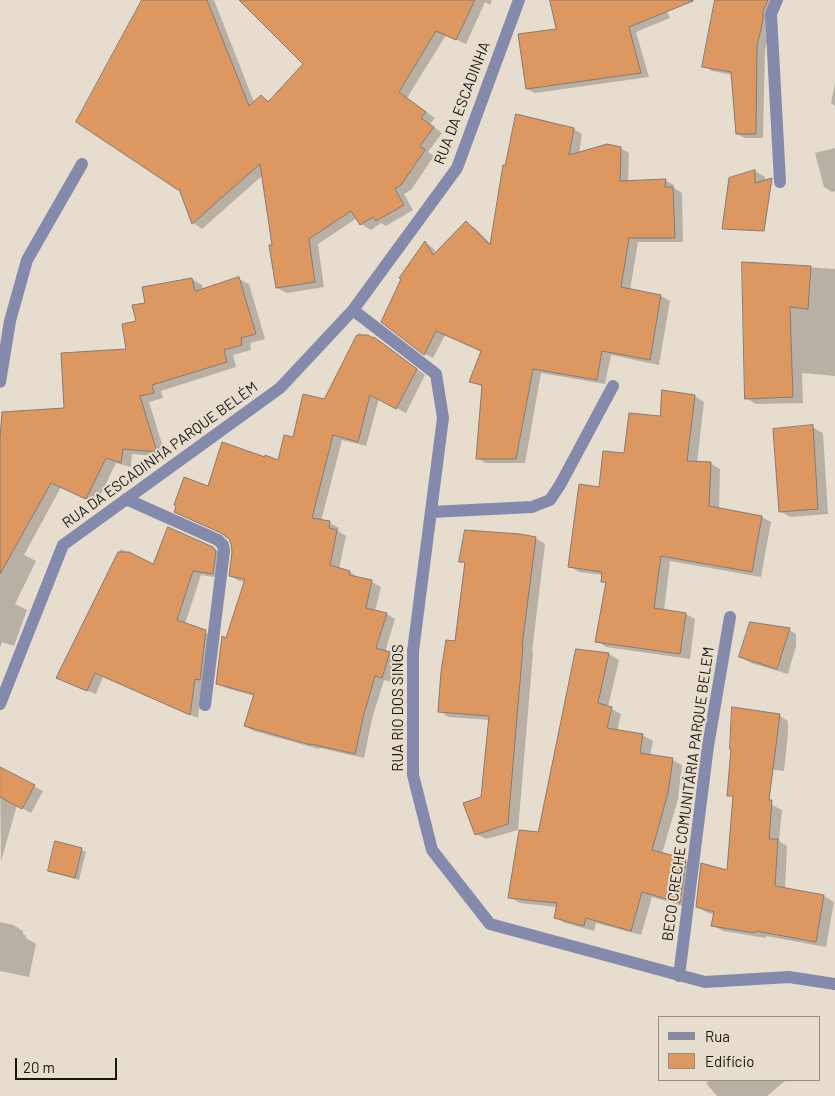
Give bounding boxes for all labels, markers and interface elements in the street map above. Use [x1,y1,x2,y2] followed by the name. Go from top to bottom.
[430,39,494,167] street label: RUA DA ESCADINHA
[59,378,261,532] street label: RUA DA ESCADINHA PARQUE BELÉM
[389,644,407,772] street label: RUA RIO DOS SINOS
[658,646,718,942] street label: BECO CRECHE COMUNITÁRIA PARQUE BELEM
[658,1016,820,1081] legend
[705,1027,730,1045] text: Rua
[18,1048,120,1080] scale bar
[705,1052,754,1070] text: Edifício
[23,1058,55,1076] text: 20 m

